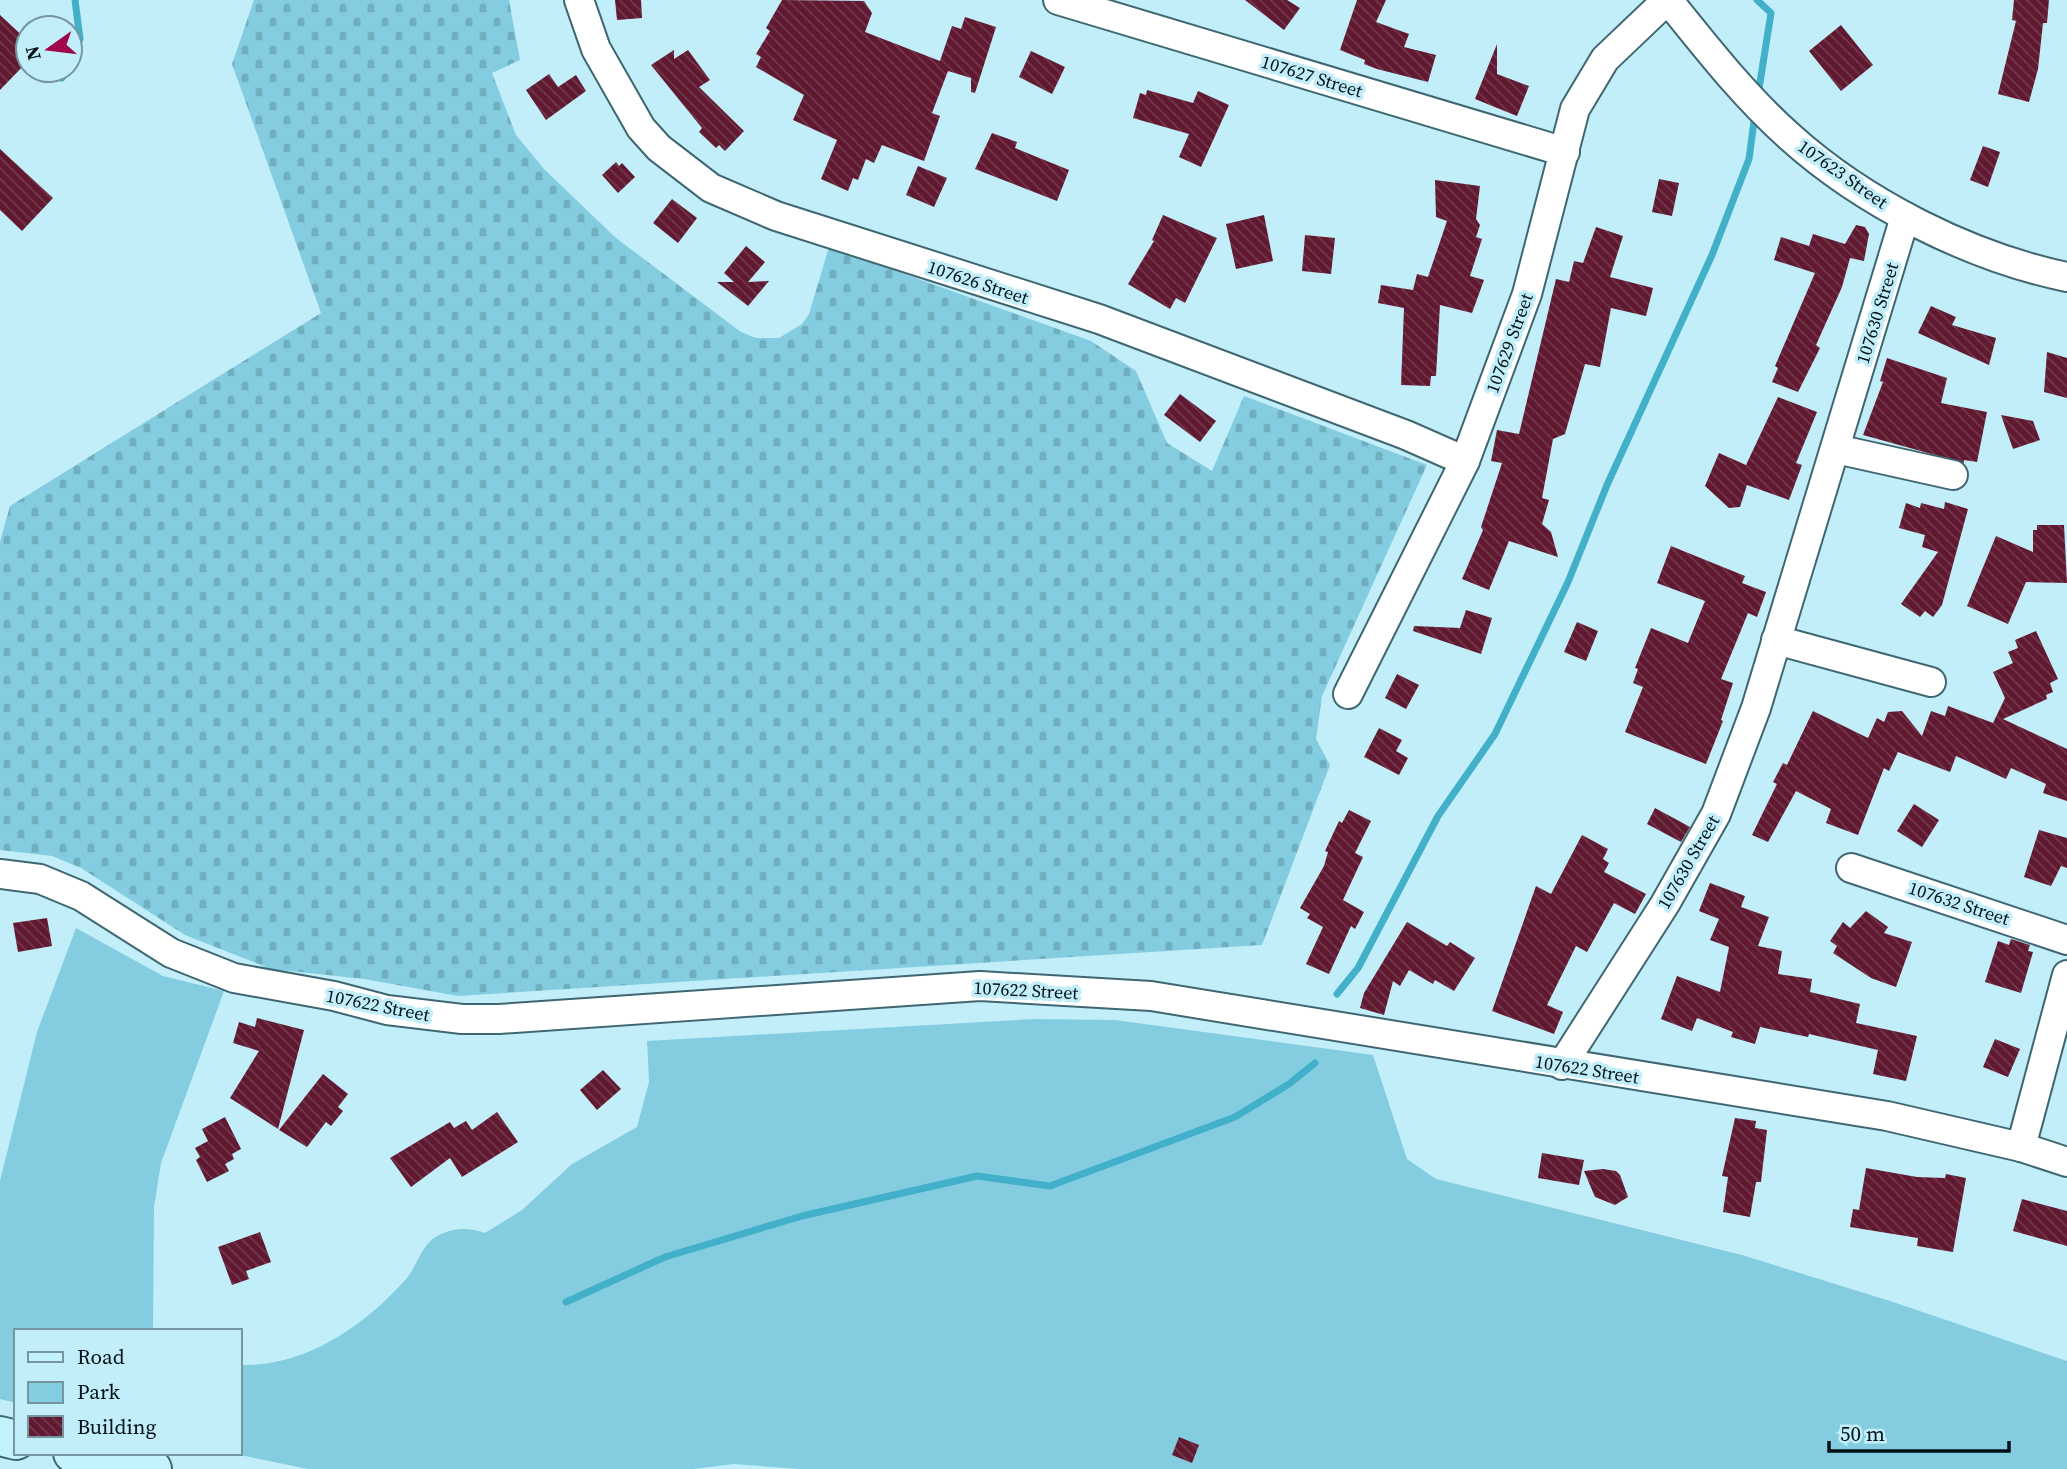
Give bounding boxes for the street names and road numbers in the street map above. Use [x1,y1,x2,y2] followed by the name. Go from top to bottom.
[1258,49,1366,103] street label: 107627 Street
[1793,134,1893,214] street label: 107623 Street
[924,254,1032,310] street label: 107626 Street
[1850,259,1904,367] street label: 107630 Street
[1479,289,1539,396] street label: 107629 Street
[1651,810,1725,914] street label: 107630 Street
[1905,875,2013,931] street label: 107632 Street
[973,975,1079,1005] street label: 107622 Street
[324,983,432,1027] street label: 107622 Street
[1533,1048,1641,1090] street label: 107622 Street

